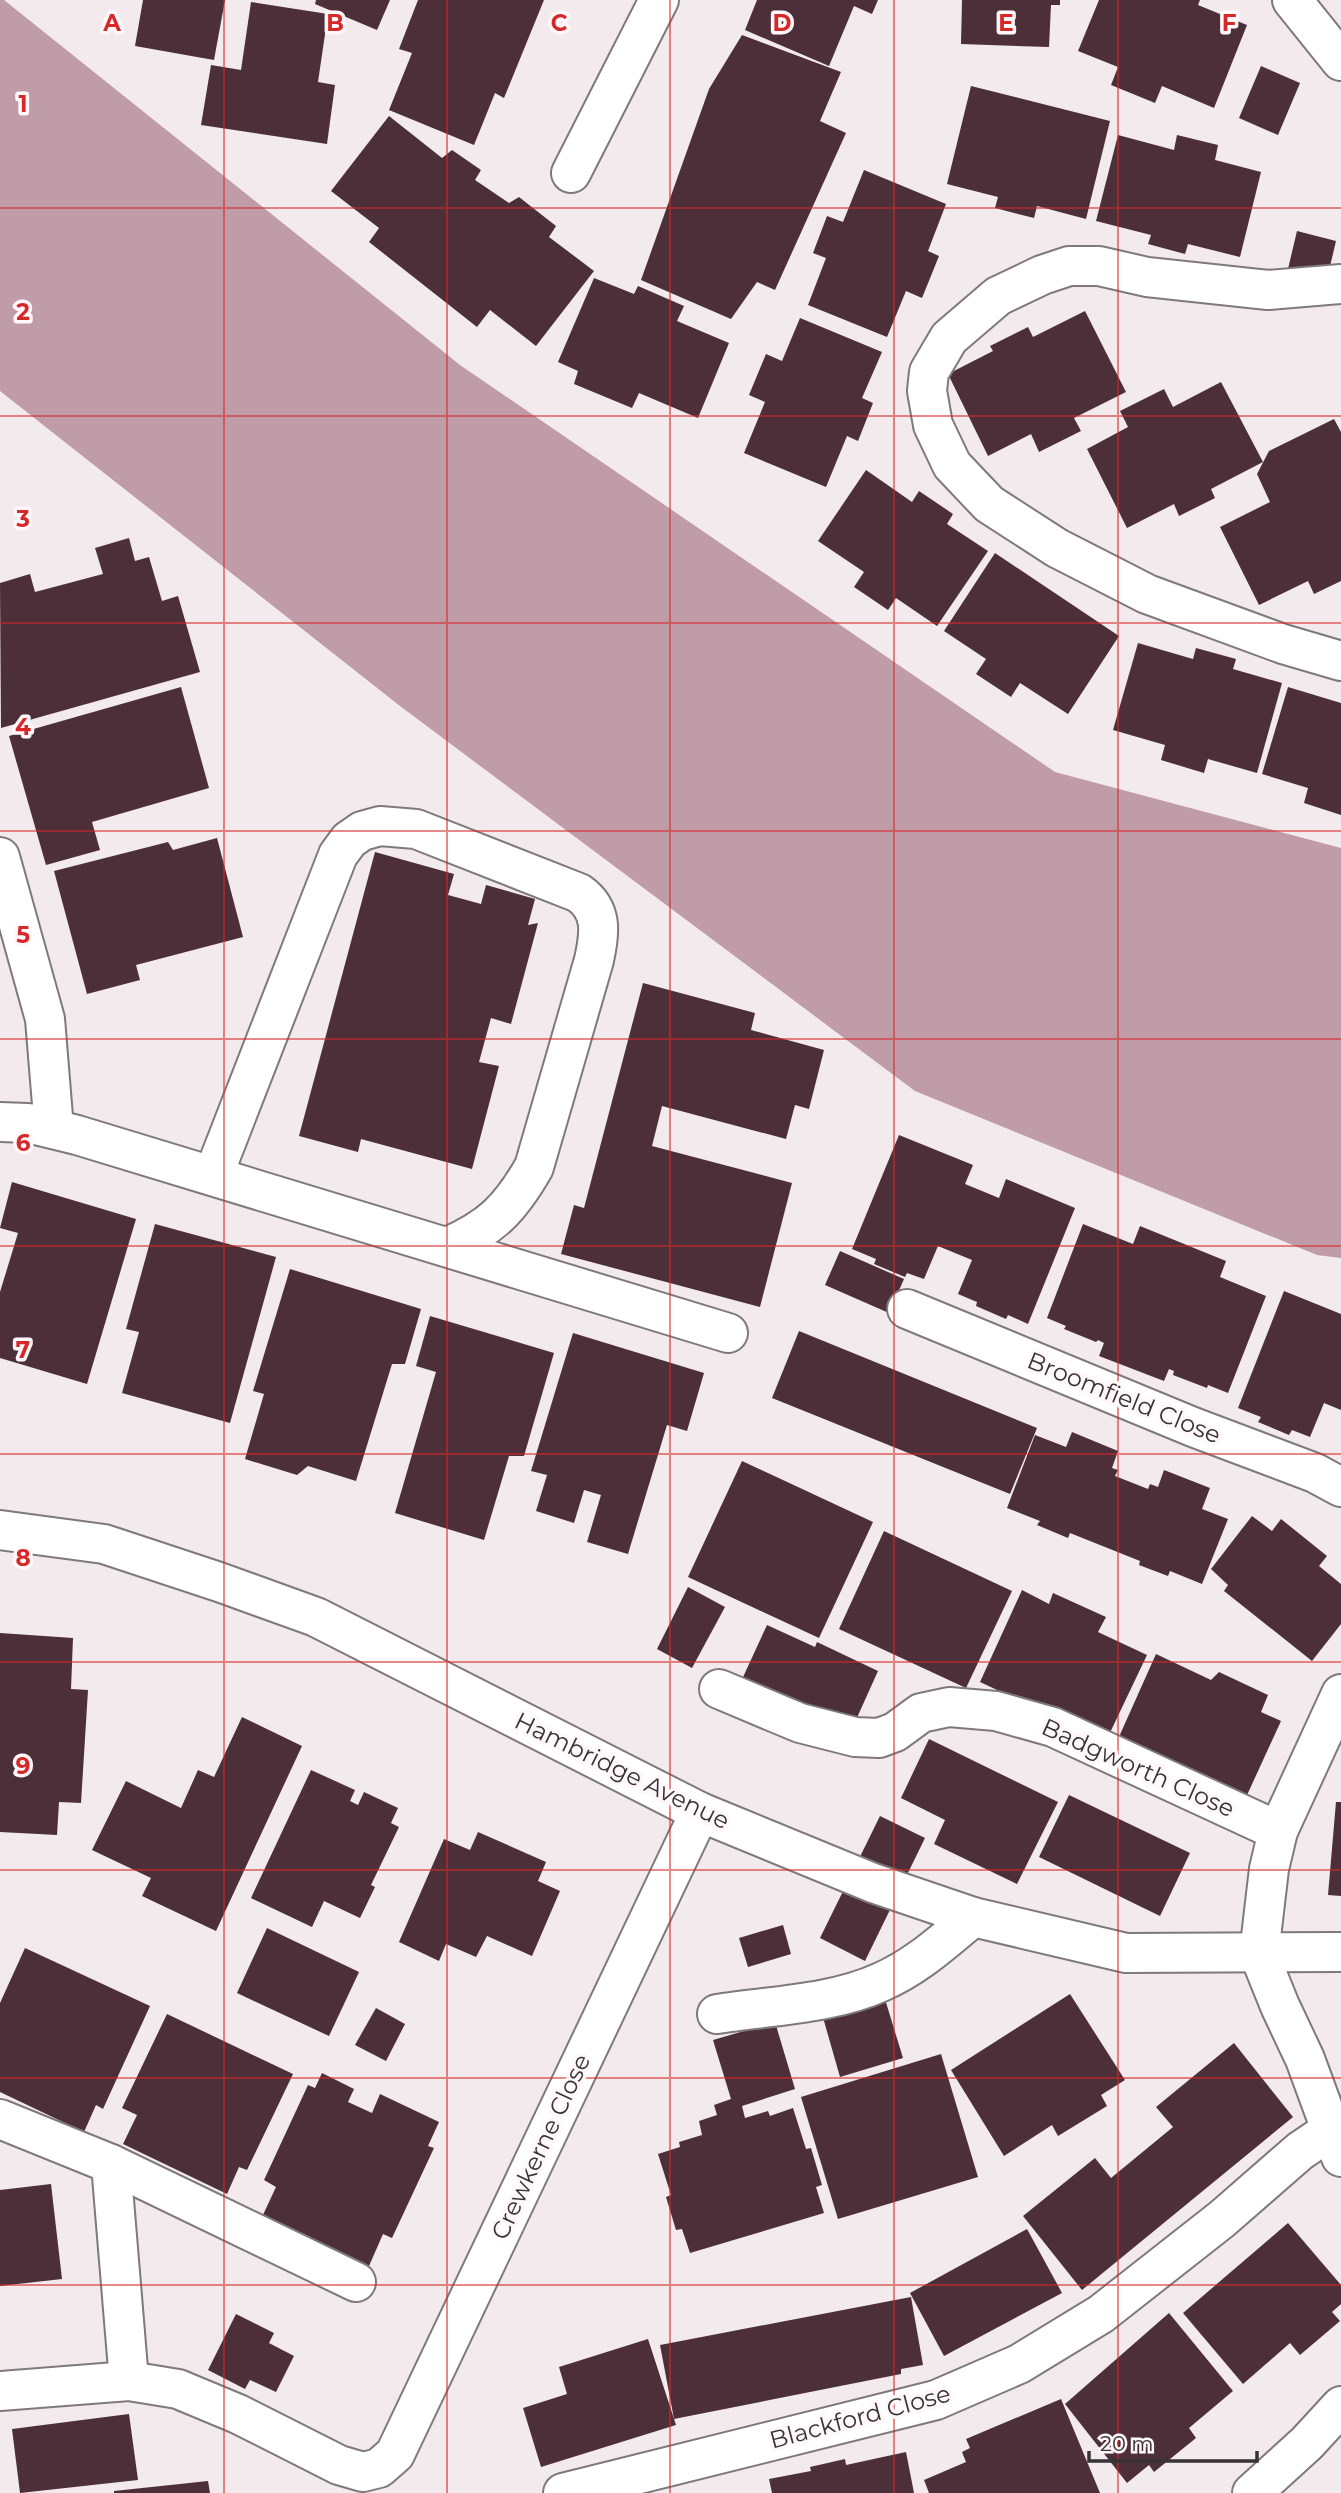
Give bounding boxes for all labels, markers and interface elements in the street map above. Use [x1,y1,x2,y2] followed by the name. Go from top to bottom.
[102,9,121,37] text: A
[326,9,344,37] text: B
[551,9,568,37] text: C
[773,9,792,37] text: D
[998,9,1014,37] text: E
[1222,9,1237,37] text: F
[18,90,28,118] text: 1
[16,298,30,326] text: 2
[15,505,30,533] text: 3
[15,713,31,741] text: 4
[16,921,30,949] text: 5
[16,1129,31,1157] text: 6
[16,1336,30,1364] text: 7
[1023,1346,1225,1450] street label: Broomfield Close
[15,1544,31,1572] text: 8
[510,1706,734,1835] street label: Hambridge Avenue
[1037,1712,1239,1823] street label: Badgworth Close
[16,1752,30,1780] text: 9
[485,2049,596,2244] street label: Crewkerne Close
[766,2378,953,2455] street label: Blackford Close
[1089,2420,1257,2464] scale bar
[1100,2431,1154,2456] text: 20 m

